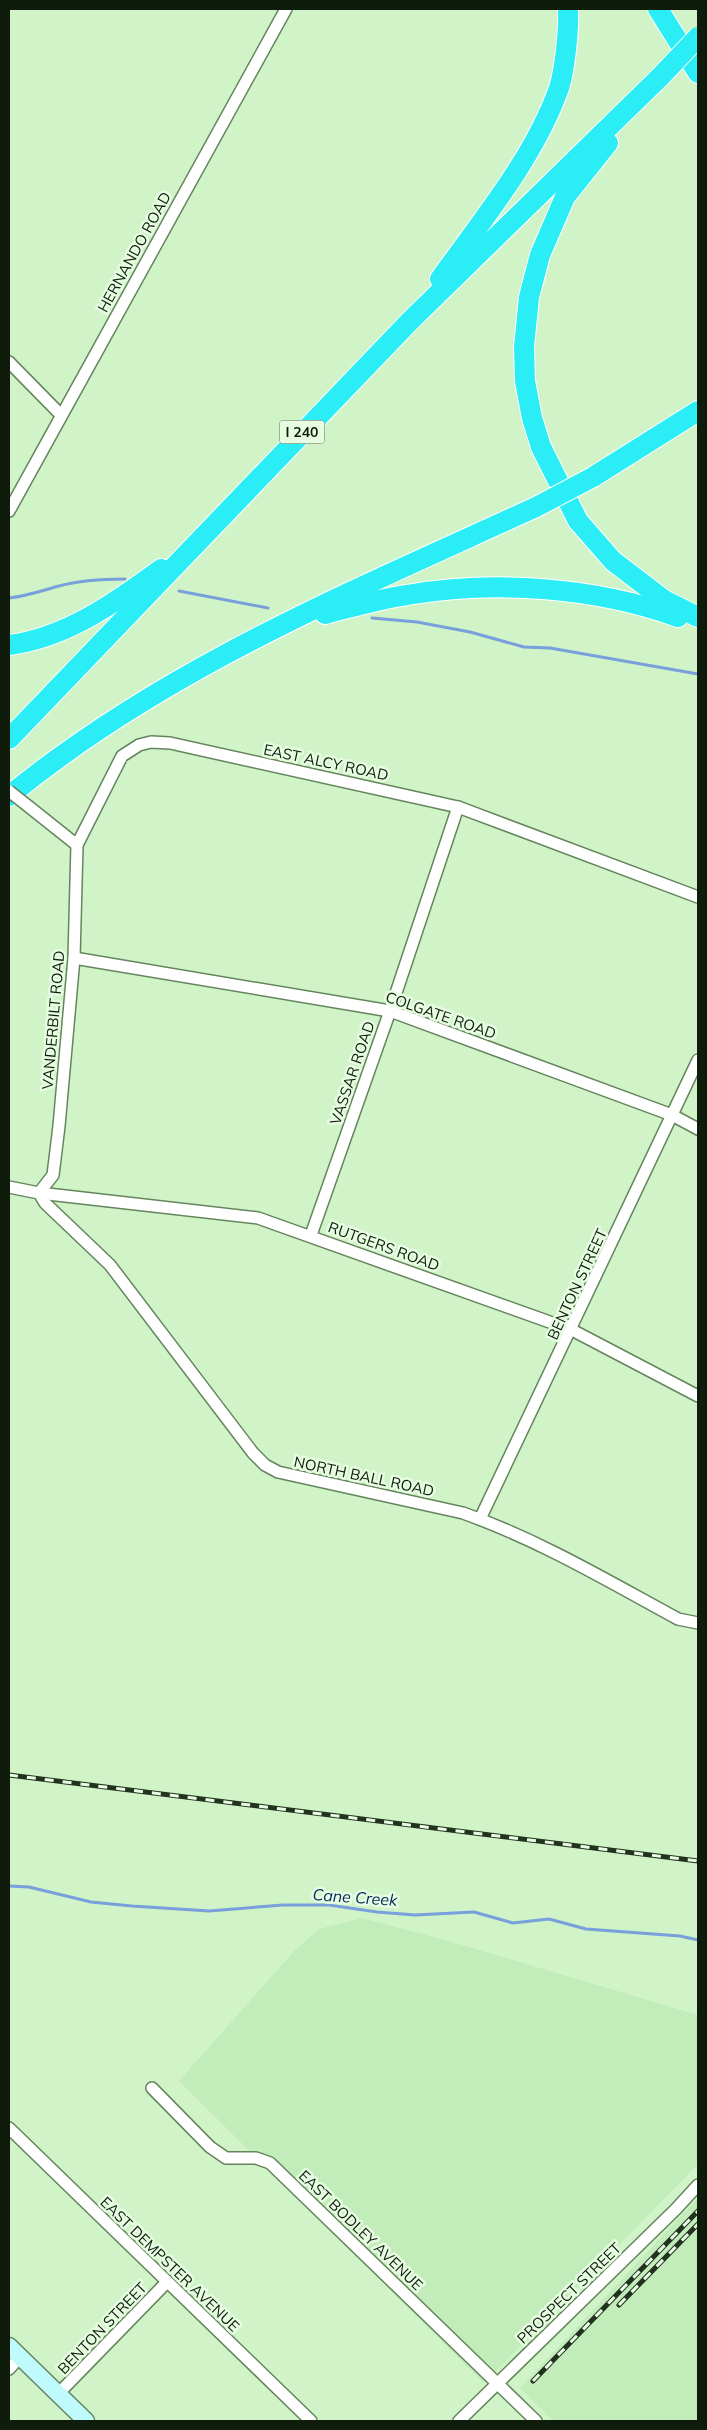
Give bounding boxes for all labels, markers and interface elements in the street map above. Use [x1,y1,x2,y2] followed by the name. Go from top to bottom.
[93,188,175,316] street label: HERNANDO ROAD
[280,421,324,444] road number: I 240
[262,739,390,785] street label: EAST ALCY ROAD
[37,950,69,1090] street label: VANDERBILT ROAD
[383,987,499,1043] street label: COLGATE ROAD
[325,1019,379,1127] street label: VASSAR ROAD
[326,1217,442,1275] street label: RUTGERS ROAD
[543,1225,611,1343] street label: BENTON STREET
[292,1452,436,1500] street label: NORTH BALL ROAD
[312,1884,399,1910] water label: Cane Creek
[295,2166,427,2294] street label: EAST BODLEY AVENUE
[96,2193,244,2336] street label: EAST DEMPSTER AVENUE
[513,2238,625,2348] street label: PROSPECT STREET
[53,2278,151,2378] street label: BENTON STREET

